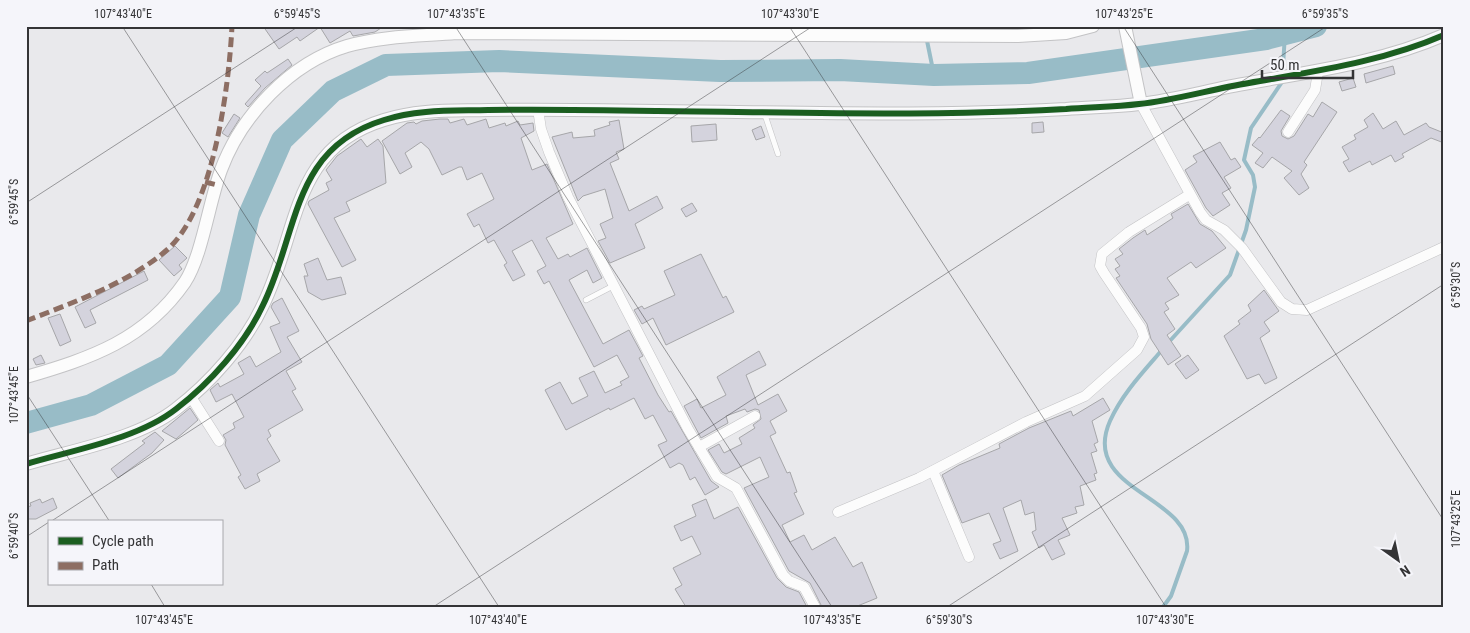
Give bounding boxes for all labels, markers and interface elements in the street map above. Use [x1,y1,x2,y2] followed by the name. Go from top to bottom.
[94,7,152,21] text: 107°43'40"E
[274,7,320,21] text: 6°59'45"S
[427,7,485,21] text: 107°43'35"E
[761,7,819,21] text: 107°43'30"E
[1095,7,1153,21] text: 107°43'25"E
[1302,7,1348,21] text: 6°59'35"S
[1262,48,1354,80] scale bar
[1270,56,1300,74] text: 50 m
[7,179,21,225] text: 6°59'45"S
[1449,262,1463,308] text: 6°59'30"S
[7,366,21,424] text: 107°43'45"E
[1449,490,1463,548] text: 107°43'25"E
[7,513,21,559] text: 6°59'40"S
[48,520,222,586] legend
[92,532,154,550] text: Cycle path
[1372,536,1422,586] north arrow
[92,556,119,574] text: Path
[1397,562,1413,580] text: N
[135,613,193,627] text: 107°43'45"E
[469,613,527,627] text: 107°43'40"E
[803,613,861,627] text: 107°43'35"E
[926,613,972,627] text: 6°59'30"S
[1136,613,1194,627] text: 107°43'30"E

